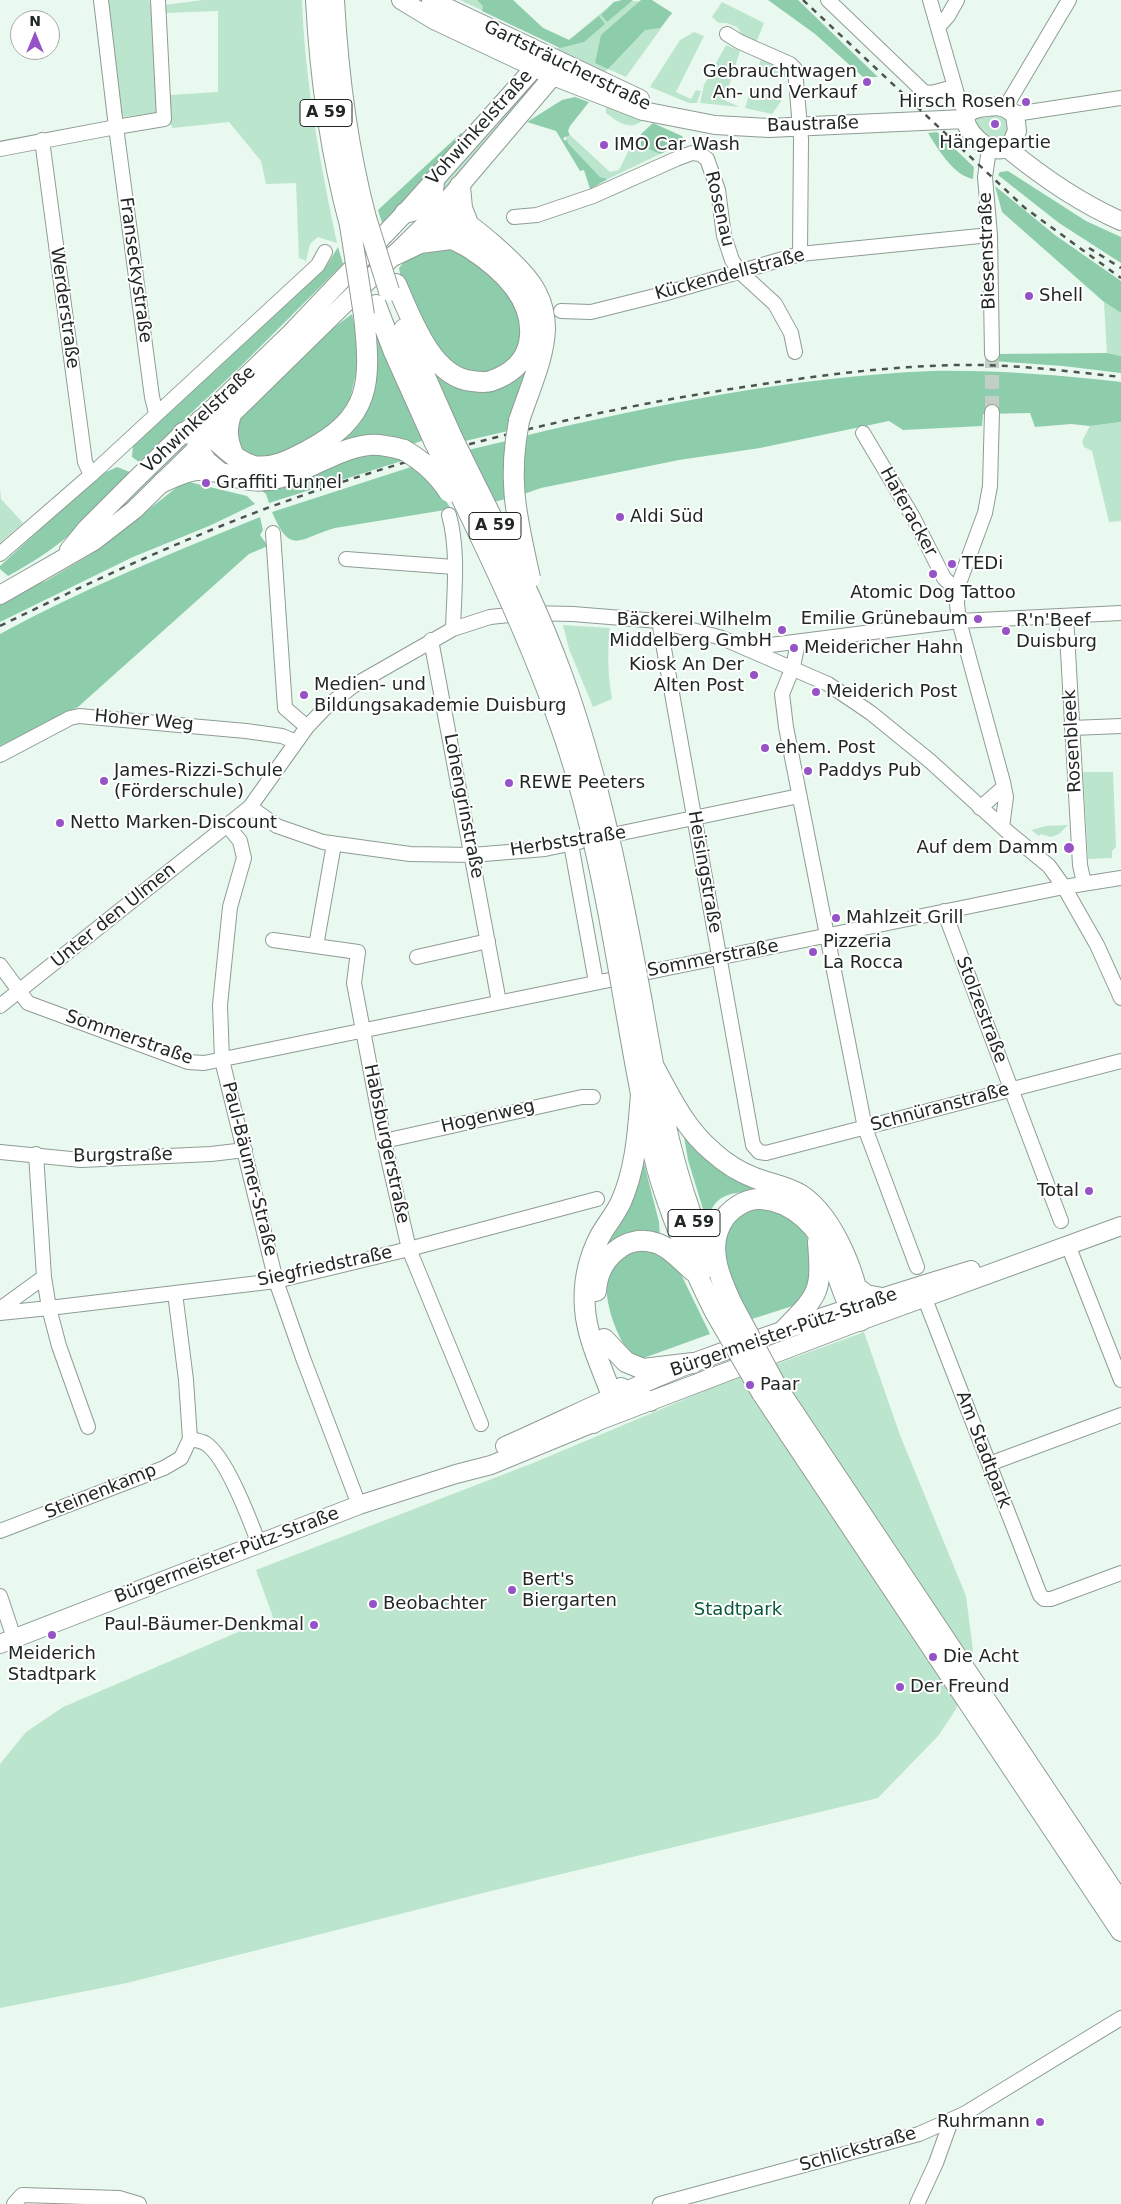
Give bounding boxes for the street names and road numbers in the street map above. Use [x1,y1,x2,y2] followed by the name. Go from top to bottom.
[480,16,654,116] street label: Gartsträucherstraße
[423,66,537,190] street label: Vohwinkelstraße
[300,100,352,126] road number: A 59
[767,113,859,137] street label: Baustraße
[700,169,738,249] street label: Rosenau
[975,192,1001,310] street label: Biesenstraße
[114,196,156,344] street label: Franseckystraße
[653,245,807,305] street label: Kückendellstraße
[45,246,83,370] street label: Werderstraße
[138,362,260,478] street label: Vohwinkelstraße
[875,464,941,560] street label: Haferacker
[469,512,521,540] road number: A 59
[1060,689,1086,793] street label: Rosenbleek
[94,706,194,736] street label: Hoher Weg
[438,732,488,880] street label: Lohengrinstraße
[683,809,725,935] street label: Heisingstraße
[508,822,628,862] street label: Herbststraße
[47,859,181,973] street label: Unter den Ulmen
[646,936,780,982] street label: Sommerstraße
[951,954,1011,1066] street label: Stolzestraße
[62,1006,196,1070] street label: Sommerstraße
[359,1062,413,1226] street label: Habsburgerstraße
[868,1079,1012,1137] street label: Schnüranstraße
[217,1080,281,1258] street label: Paul-Bäumer-Straße
[439,1096,537,1138] street label: Hogenweg
[73,1144,173,1168] street label: Burgstraße
[668,1210,720,1236] road number: A 59
[256,1242,394,1292] street label: Siegfriedstraße
[668,1284,900,1382] street label: Bürgermeister-Pütz-Straße
[951,1388,1015,1512] street label: Am Stadtpark
[42,1460,160,1524] street label: Steinenkamp
[112,1503,342,1609] street label: Bürgermeister-Pütz-Straße
[797,2123,919,2177] street label: Schlickstraße

